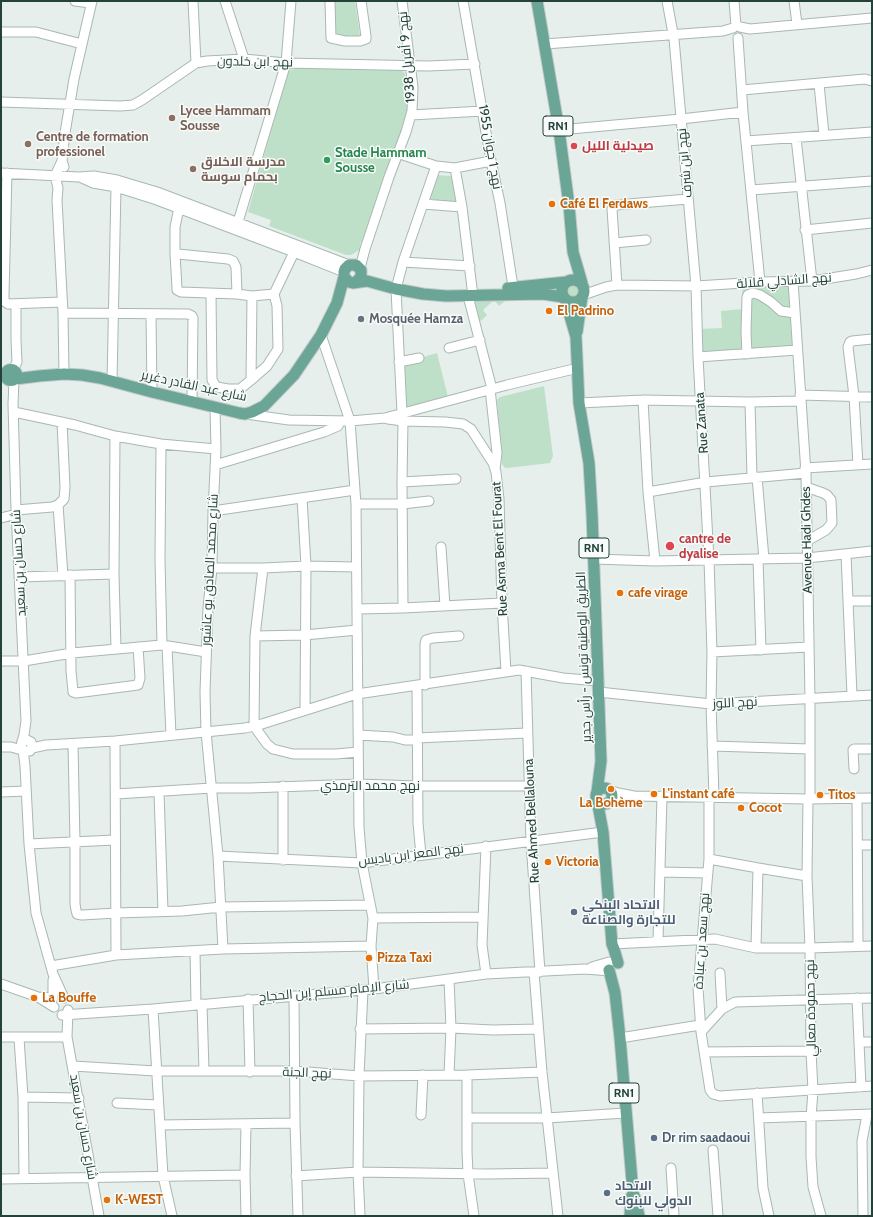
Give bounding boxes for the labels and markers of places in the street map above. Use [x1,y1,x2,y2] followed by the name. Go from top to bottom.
[180,103,271,134] place label: Lycee Hammam Sousse
[167,113,177,123] marker: Lycee Hammam Sousse
[36,129,149,160] place label: Centre de formation professionel
[582,138,654,154] place label: صيدلية الليل
[23,139,33,149] marker: Centre de formation professionel
[569,141,579,151] marker: صيدلية الليل
[335,145,427,176] place label: Stade Hammam Sousse
[201,154,286,185] place label: مدرسة الاخلاق بحمام سوسة
[322,155,332,165] marker: Stade Hammam Sousse
[188,164,198,174] marker: مدرسة الاخلاق بحمام سوسة
[560,196,648,212] place label: Café El Ferdaws
[547,199,557,209] marker: Café El Ferdaws
[557,303,614,319] place label: El Padrino
[544,306,554,316] marker: El Padrino
[369,311,463,327] place label: Mosquée Hamza
[356,314,366,324] marker: Mosquée Hamza
[679,531,731,562] place label: cantre de dyalise
[664,540,676,552] marker: cantre de dyalise
[628,585,688,601] place label: cafe virage
[615,588,625,598] marker: cafe virage
[606,784,616,794] marker: La Bohème
[662,786,735,802] place label: L'instant café
[828,787,856,803] place label: Titos
[649,789,659,799] marker: L'instant café
[815,790,825,800] marker: Titos
[579,795,643,811] place label: La Bohème
[749,800,782,816] place label: Cocot
[736,803,746,813] marker: Cocot
[556,854,599,870] place label: Victoria
[543,857,553,867] marker: Victoria
[582,897,676,928] place label: الاتحاد البنكي للتجارة والصناعة
[569,907,579,917] marker: الاتحاد البنكي للتجارة والصناعة
[377,950,432,966] place label: Pizza Taxi
[364,953,374,963] marker: Pizza Taxi
[42,990,96,1006] place label: La Bouffe
[29,993,39,1003] marker: La Bouffe
[662,1130,750,1146] place label: Dr rim saadaoui
[649,1133,659,1143] marker: Dr rim saadaoui
[615,1178,692,1209] place label: الاتحاد الدولي للبنوك
[602,1188,612,1198] marker: الاتحاد الدولي للبنوك
[115,1192,163,1208] place label: K-WEST
[102,1195,112,1205] marker: K-WEST

